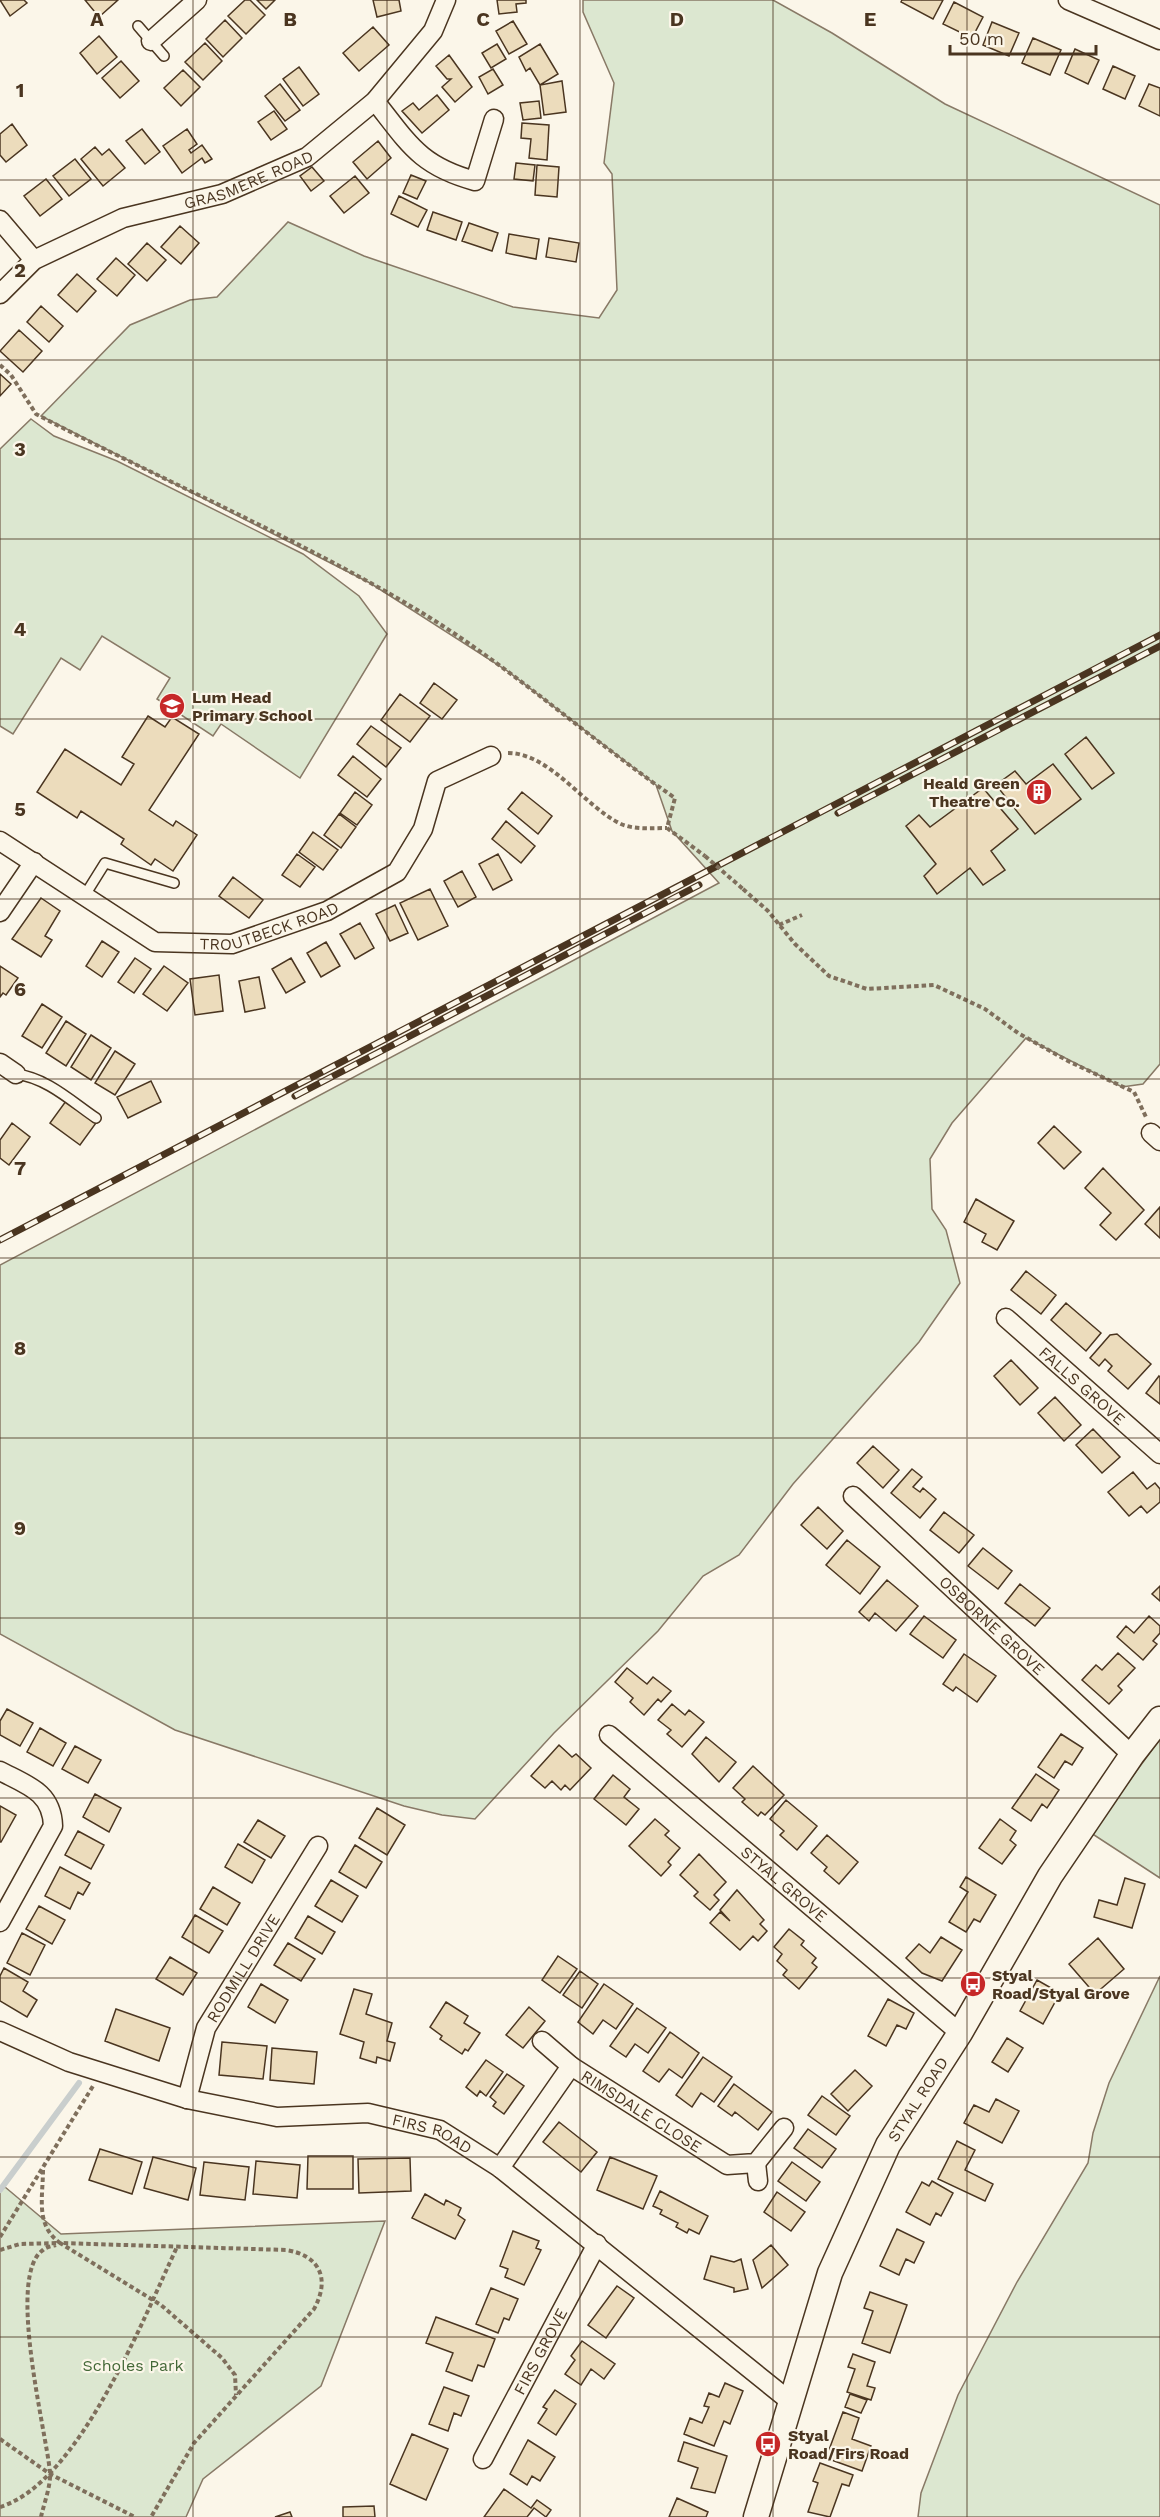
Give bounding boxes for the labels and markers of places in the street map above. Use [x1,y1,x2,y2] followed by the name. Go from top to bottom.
[192,688,313,725] place label: Lum Head Primary School
[157,691,187,721] school or university icon: Lum Head Primary School
[923,774,1020,811] place label: Heald Green Theatre Co.
[1024,777,1054,807] building icon: Heald Green Theatre Co.
[992,1966,1130,2003] place label: Styal Road/Styal Grove
[958,1969,988,1999] bus stop icon: Styal Road/Styal Grove
[788,2426,909,2463] place label: Styal Road/Firs Road
[753,2429,783,2459] bus stop icon: Styal Road/Firs Road

